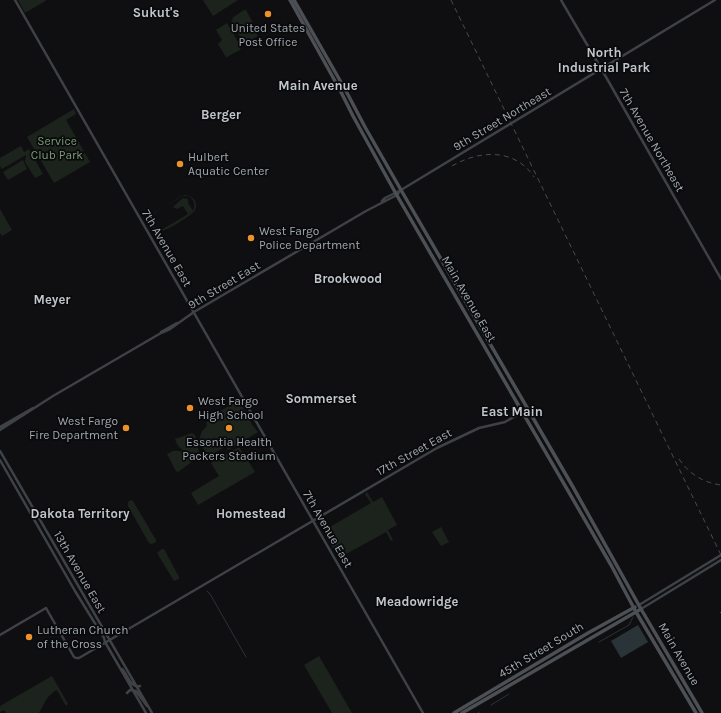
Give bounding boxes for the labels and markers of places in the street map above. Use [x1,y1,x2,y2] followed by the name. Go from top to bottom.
[263,9,273,19] marker: United States Post Office
[231,21,305,49] place label: United States Post Office
[188,150,269,178] place label: Hulbert Aquatic Center
[175,159,185,169] marker: Hulbert Aquatic Center
[259,224,361,252] place label: West Fargo Police Department
[246,233,256,243] marker: West Fargo Police Department
[198,394,264,422] place label: West Fargo High School
[185,403,195,413] marker: West Fargo High School
[29,414,118,442] place label: West Fargo Fire Department
[121,423,131,433] marker: West Fargo Fire Department
[224,423,234,433] marker: Essentia Health Packers Stadium
[182,435,276,463] place label: Essentia Health Packers Stadium
[37,623,128,651] place label: Lutheran Church of the Cross
[24,632,34,642] marker: Lutheran Church of the Cross

